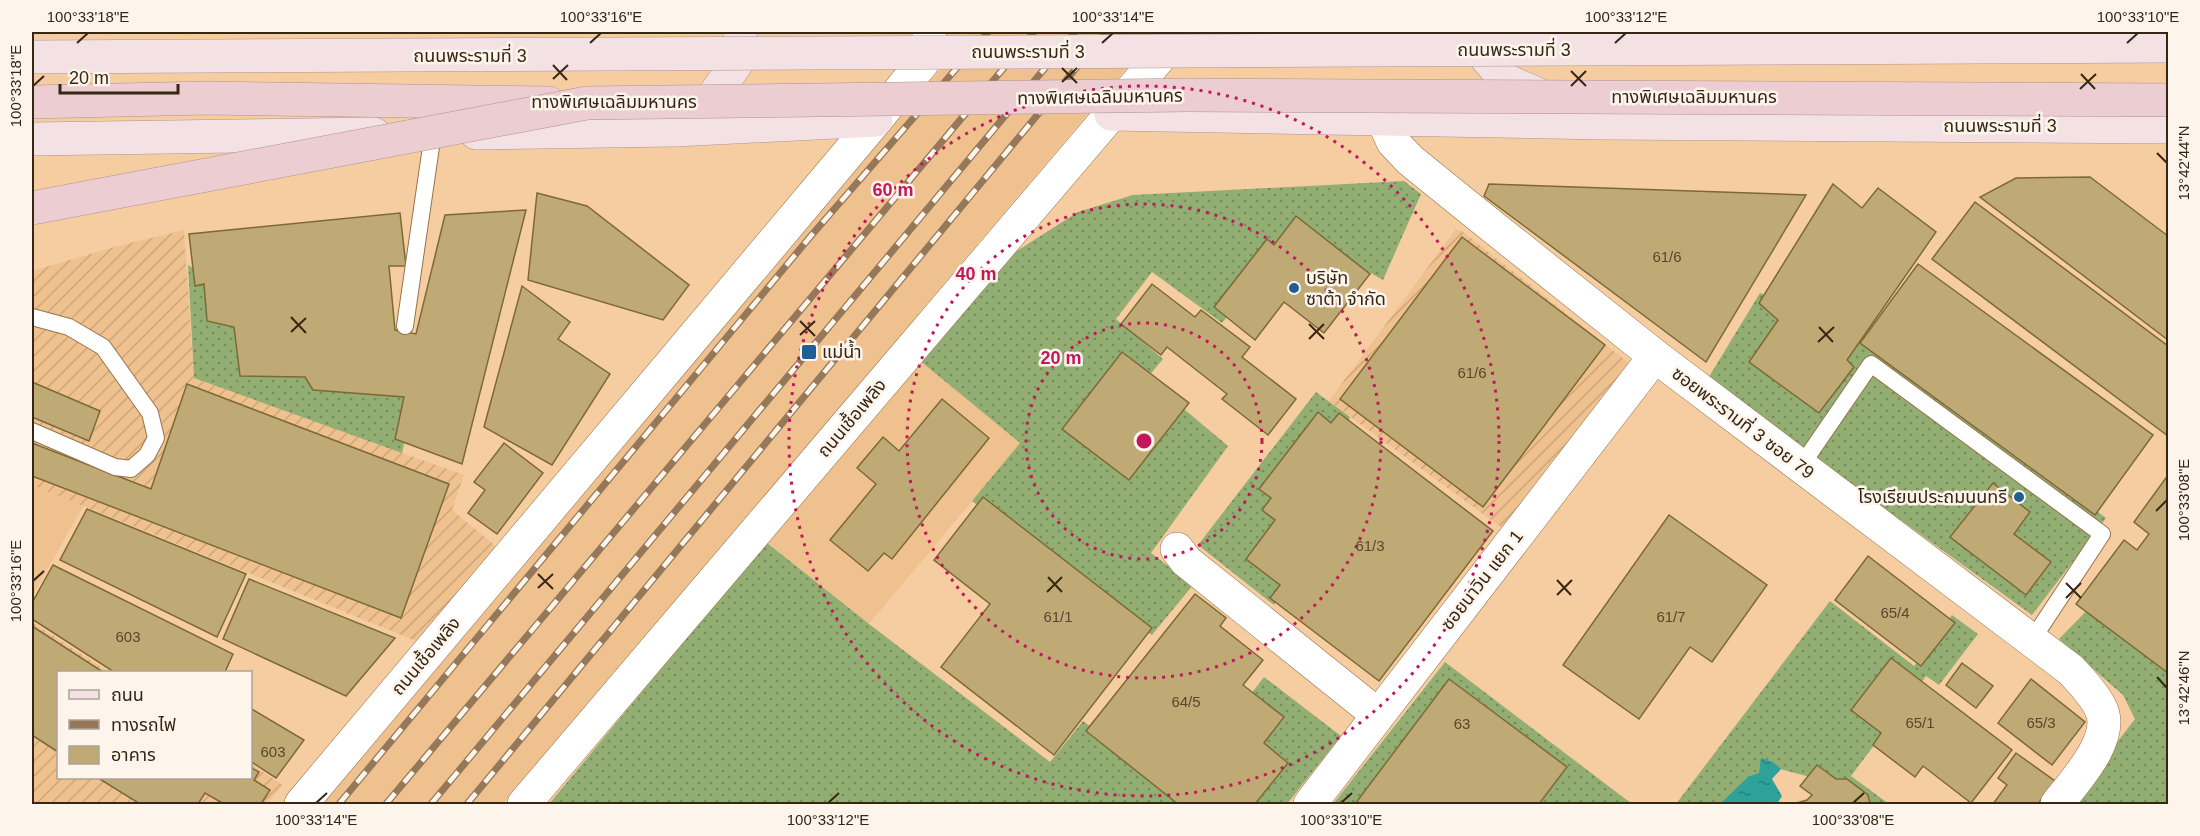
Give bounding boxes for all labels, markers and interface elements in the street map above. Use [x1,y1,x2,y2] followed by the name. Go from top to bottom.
[47,8,129,25] text: 100°33'18"E
[560,8,642,25] text: 100°33'16"E
[1072,8,1154,25] text: 100°33'14"E
[1585,8,1667,25] text: 100°33'12"E
[2097,8,2179,25] text: 100°33'10"E
[1457,37,1571,60] street label: ถนนพระรามที่ 3
[971,39,1085,62] street label: ถนนพระรามที่ 3
[413,43,527,66] street label: ถนนพระรามที่ 3
[7,45,24,127] text: 100°33'18"E
[60,57,178,95] scale bar
[69,68,109,88] text: 20 m
[1017,86,1183,108] street label: ทางพิเศษเฉลิมมหานคร
[1611,87,1777,107] street label: ทางพิเศษเฉลิมมหานคร
[531,92,697,112] street label: ทางพิเศษเฉลิมมหานคร
[1943,113,2057,136] street label: ถนนพระรามที่ 3
[2175,125,2192,201] text: 13°42'44"N
[872,180,914,200] text: 60 m
[1652,248,1682,265] house number: 61/6
[955,264,997,284] text: 40 m
[1306,268,1386,309] place label: บริษัท ซาต้า จำกัด
[1287,281,1301,295] marker: บริษัท ซาต้า จำกัด
[822,339,862,362] place label: แม่น้ำ
[800,343,818,361] marker: แม่น้ำ
[1040,348,1082,368] text: 20 m
[1668,361,1820,483] street label: ซอยพระรามที่ 3 ซอย 79
[1457,364,1487,381] house number: 61/6
[811,373,890,461] street label: ถนนเชื้อเพลิง
[1134,431,1154,451] centre of rings
[2175,459,2192,541] text: 100°33'08"E
[1858,487,2007,507] place label: โรงเรียนประถมนนทรี
[2012,490,2026,504] marker: โรงเรียนประถมนนทรี
[1437,526,1527,634] street label: ซอยนาวิน แยก 1
[1355,537,1385,554] house number: 61/3
[7,540,24,622] text: 100°33'16"E
[1880,604,1910,621] house number: 65/4
[1043,608,1073,625] house number: 61/1
[1656,608,1686,625] house number: 61/7
[385,611,464,699] street label: ถนนเชื้อเพลิง
[115,628,141,645] house number: 603
[2175,650,2192,726] text: 13°42'46"N
[57,671,252,779] legend
[111,685,144,705] text: ถนน
[1171,693,1201,710] house number: 64/5
[1905,714,1935,731] house number: 65/1
[2026,714,2056,731] house number: 65/3
[111,715,176,735] text: ทางรถไฟ
[1454,715,1470,732] house number: 63
[260,743,286,760] house number: 603
[111,745,156,765] text: อาคาร
[275,811,357,828] text: 100°33'14"E
[787,811,869,828] text: 100°33'12"E
[1300,811,1382,828] text: 100°33'10"E
[1812,811,1894,828] text: 100°33'08"E

